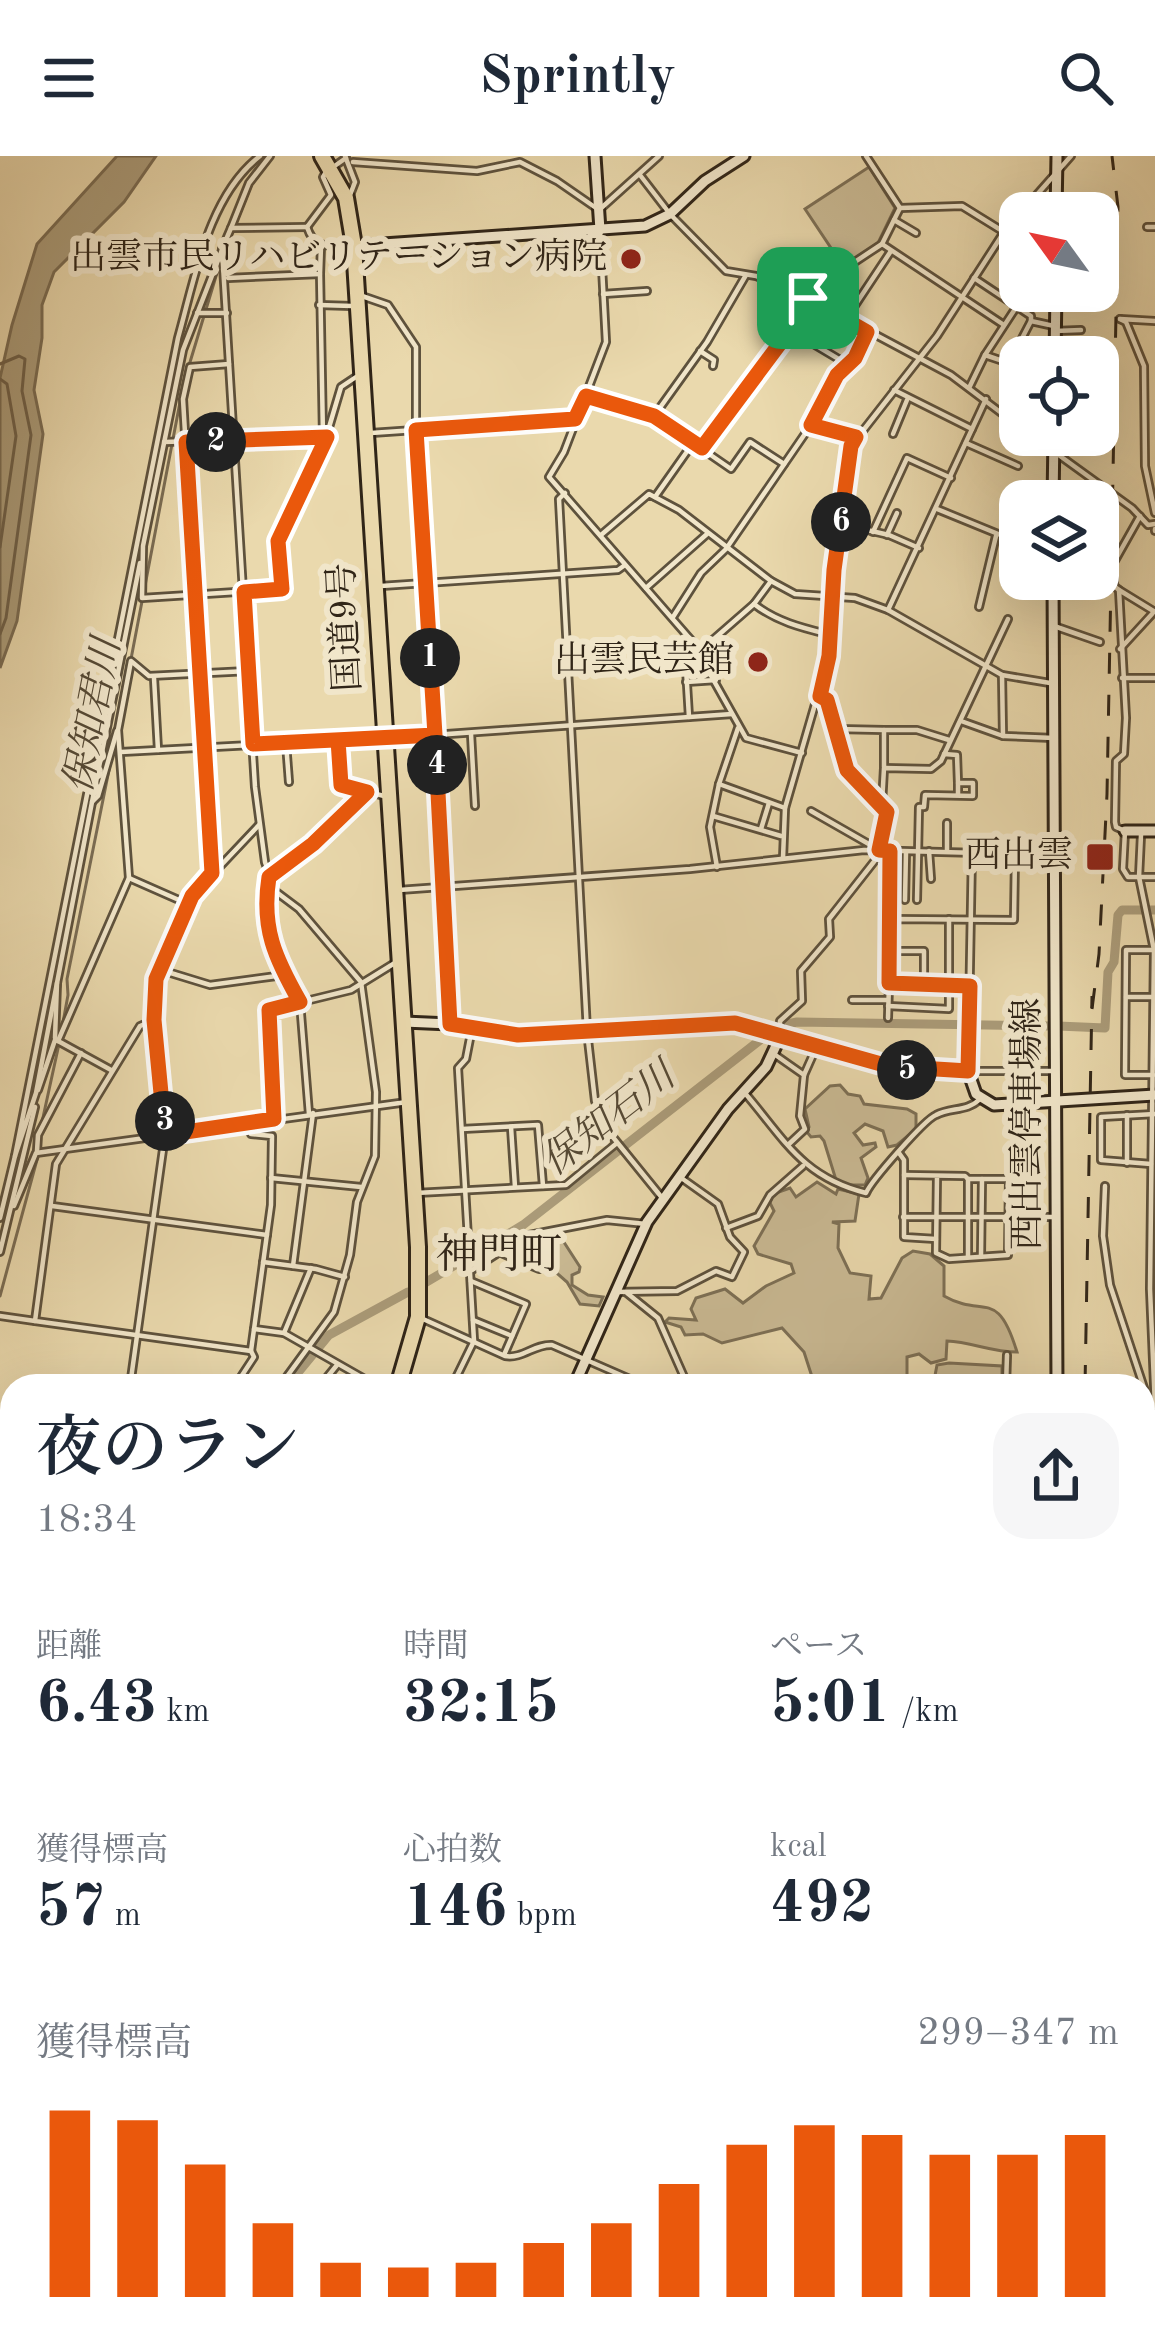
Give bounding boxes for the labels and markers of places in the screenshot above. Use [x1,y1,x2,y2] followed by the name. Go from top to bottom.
[70,237,607,277] place label: 出雲市民リハビリテーション病院
[618,246,644,272] marker: 出雲市民リハビリテーション病院
[757,247,859,349] pin
[186,412,246,472] pin: 2
[811,492,871,552] pin: 6
[400,628,460,688] pin: 1
[554,640,734,680] place label: 出雲民芸館
[745,649,771,675] marker: 出雲民芸館
[407,735,467,795] pin: 4
[965,835,1073,875] place label: 西出雲
[1084,841,1116,873] marker: 西出雲
[877,1040,937,1100] pin: 5
[135,1091,195,1151] pin: 3

